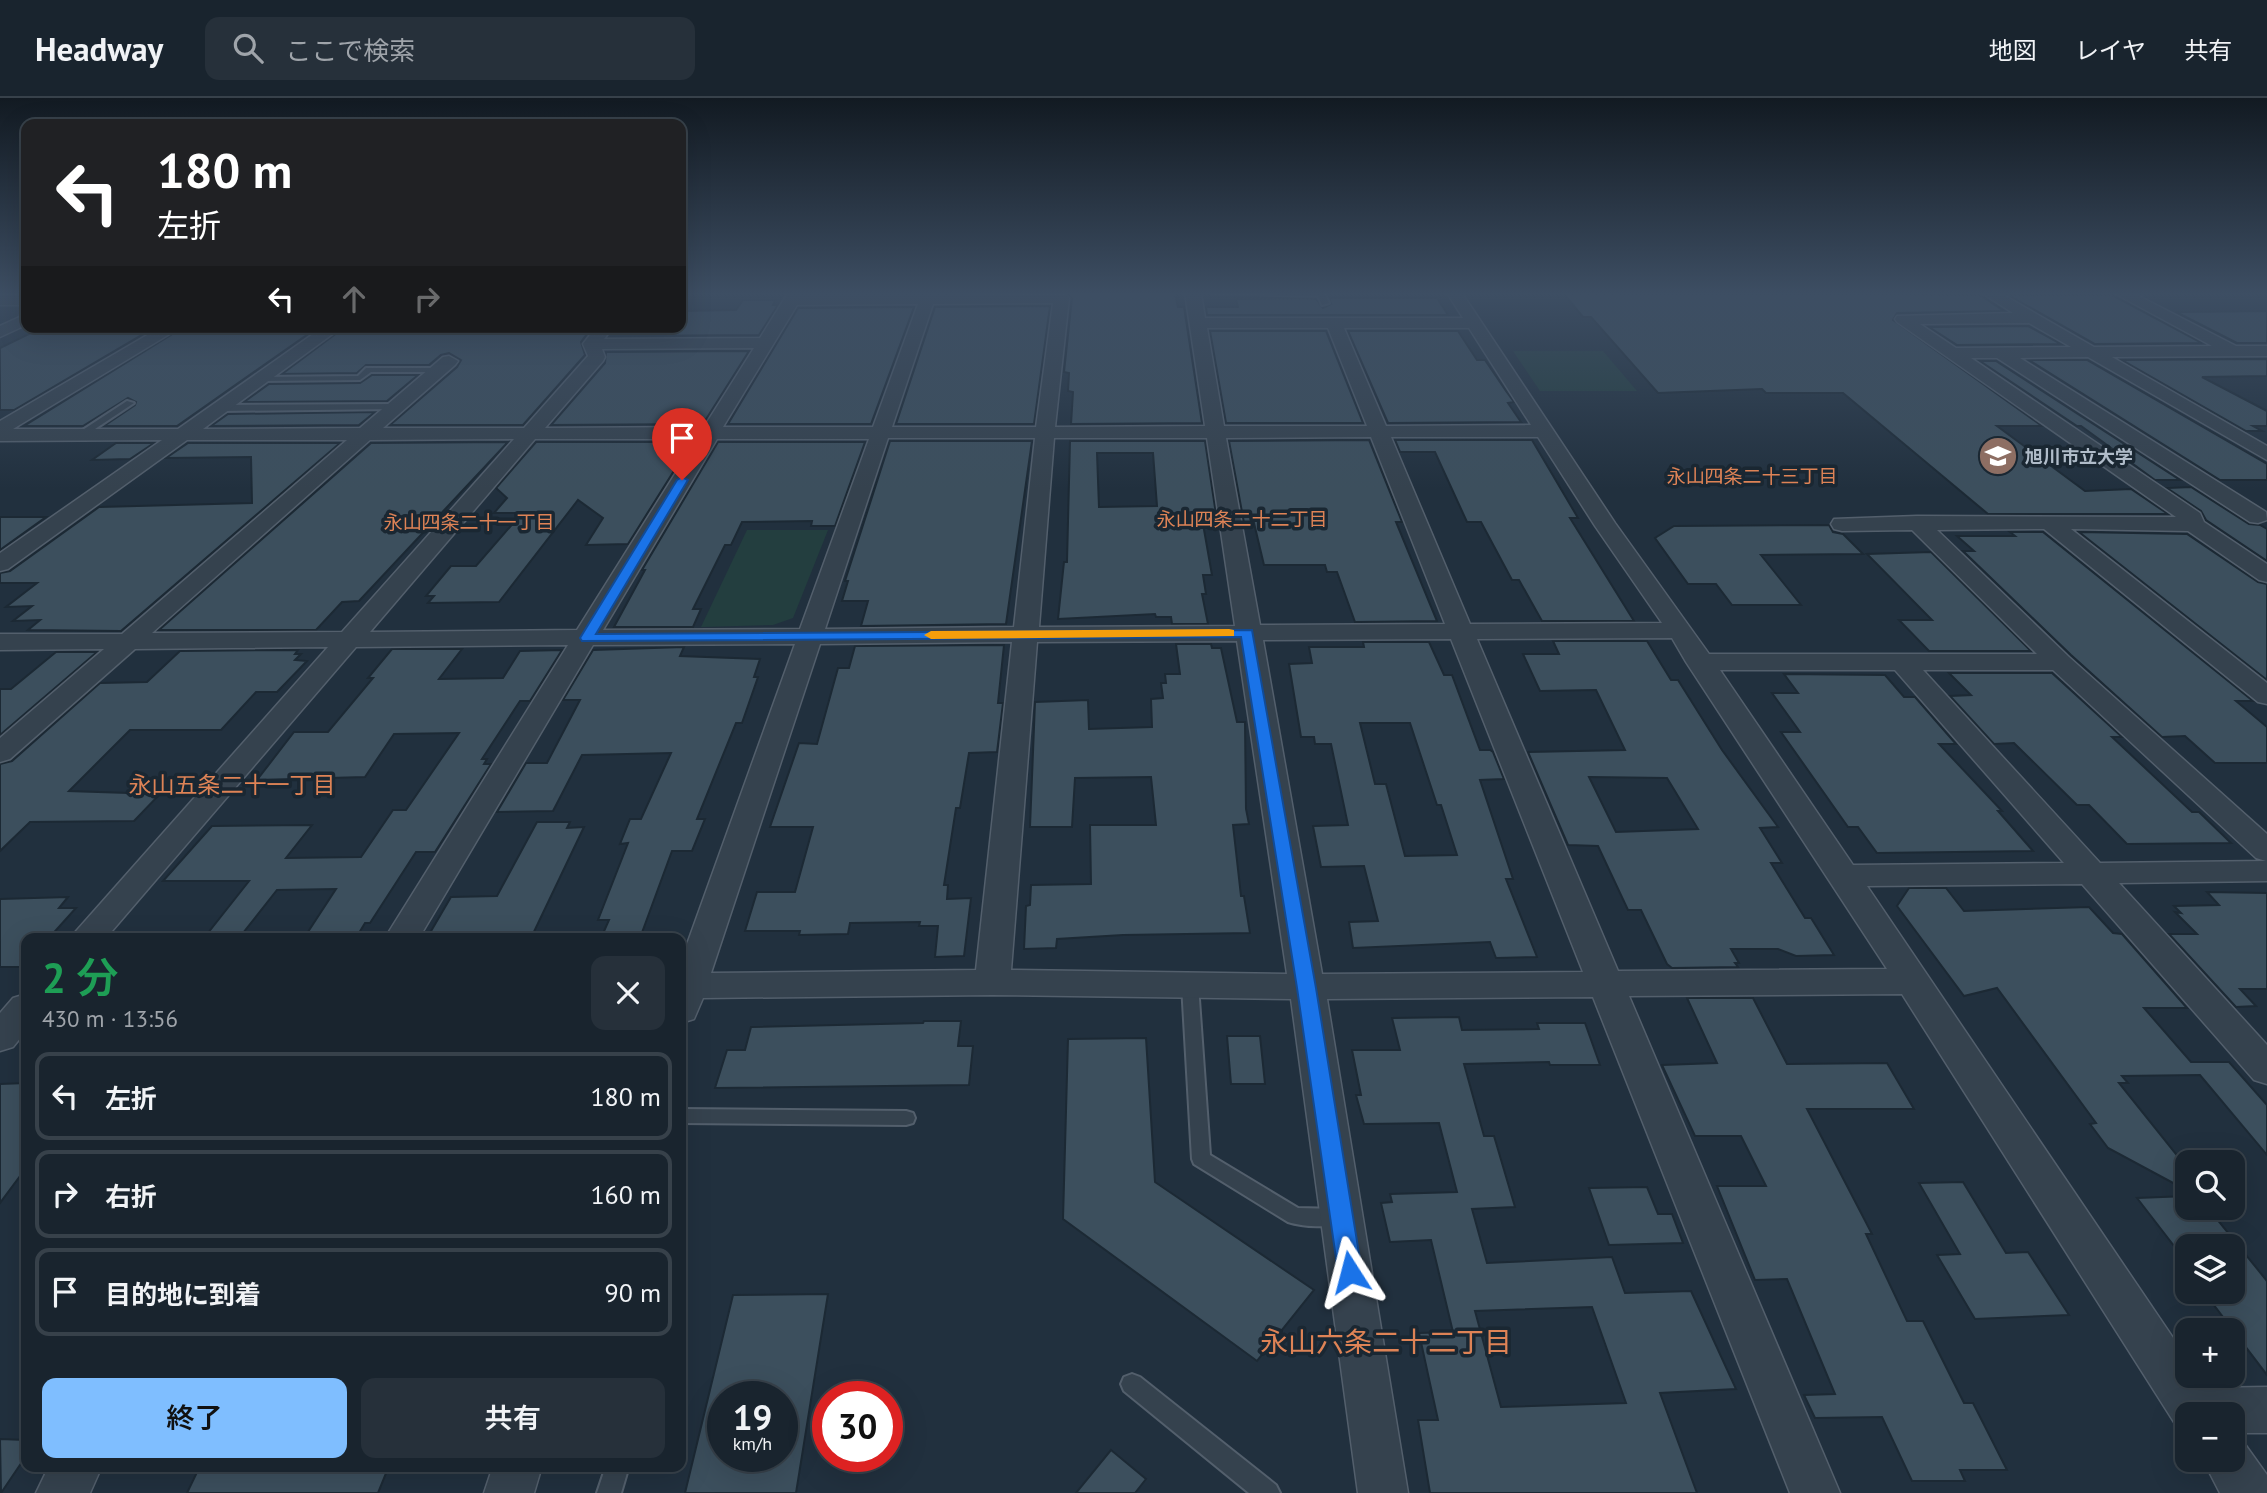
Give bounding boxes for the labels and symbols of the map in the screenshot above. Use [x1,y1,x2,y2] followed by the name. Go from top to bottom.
[652,408,712,480] pin
[1977,435,2019,477] school or university icon: 旭川市立大学
[2025,445,2133,468] place label: 旭川市立大学
[1666,464,1838,488] district label: 永山四条二十三丁目
[1156,507,1328,531] district label: 永山四条二十二丁目
[383,510,555,534] district label: 永山四条二十一丁目
[129,770,336,799] district label: 永山五条二十一丁目
[1313,1235,1387,1309] position arrow
[1260,1323,1512,1360] district label: 永山六条二十二丁目
[812,1381,903,1472] speed limit sign: 30

